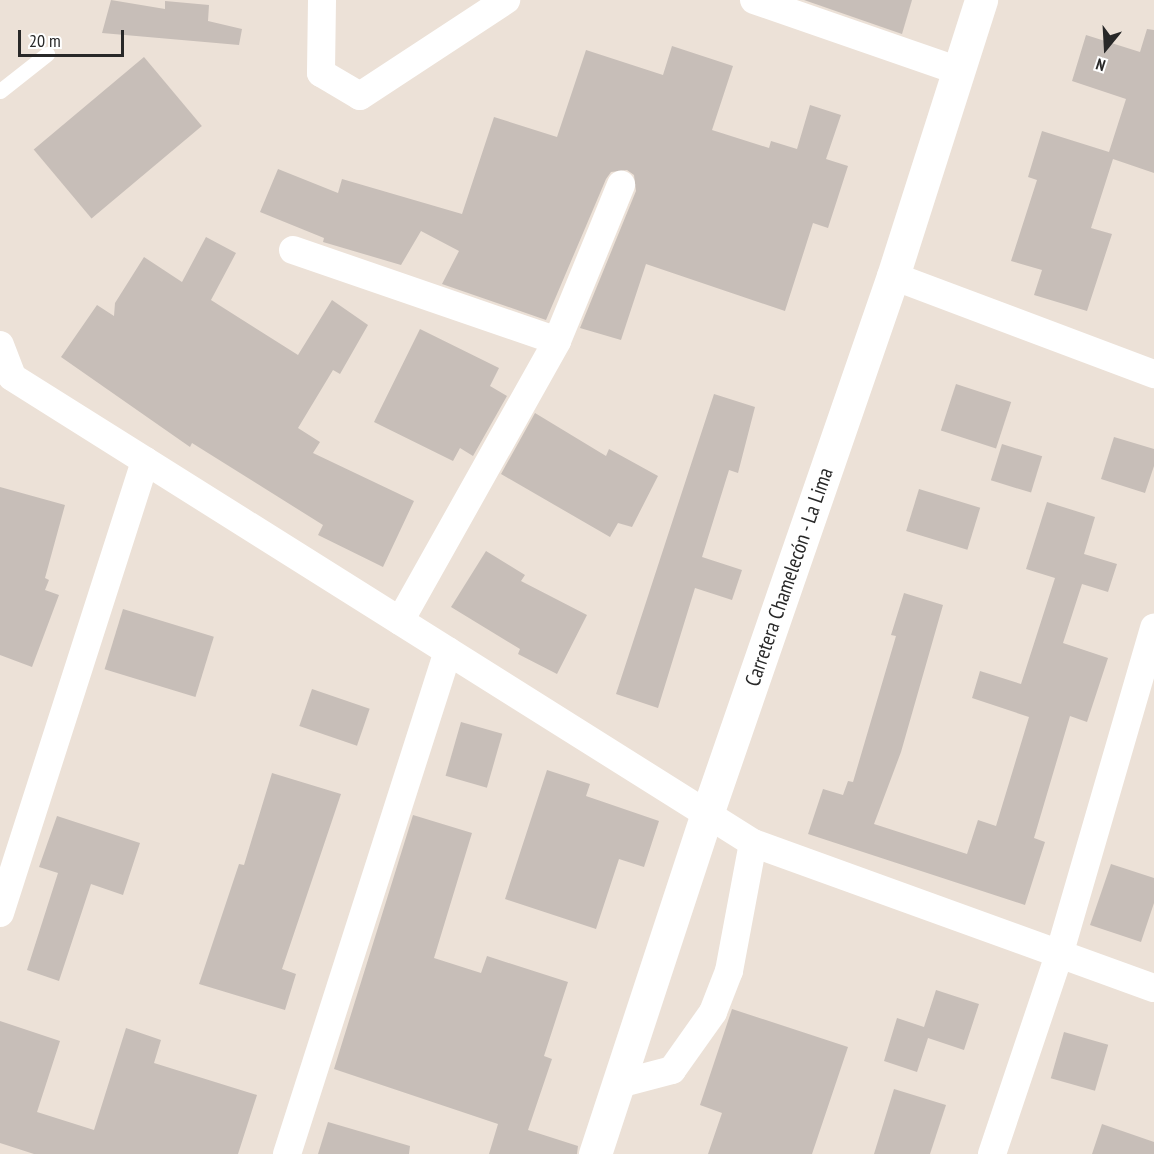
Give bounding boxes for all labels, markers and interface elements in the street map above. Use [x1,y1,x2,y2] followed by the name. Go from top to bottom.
[21,18,128,56] scale bar
[1076,18,1136,78] north arrow
[29,29,61,52] text: 20 m
[1093,54,1108,76] text: N
[740,464,838,690] street label: Carretera Chamelecón - La Lima

